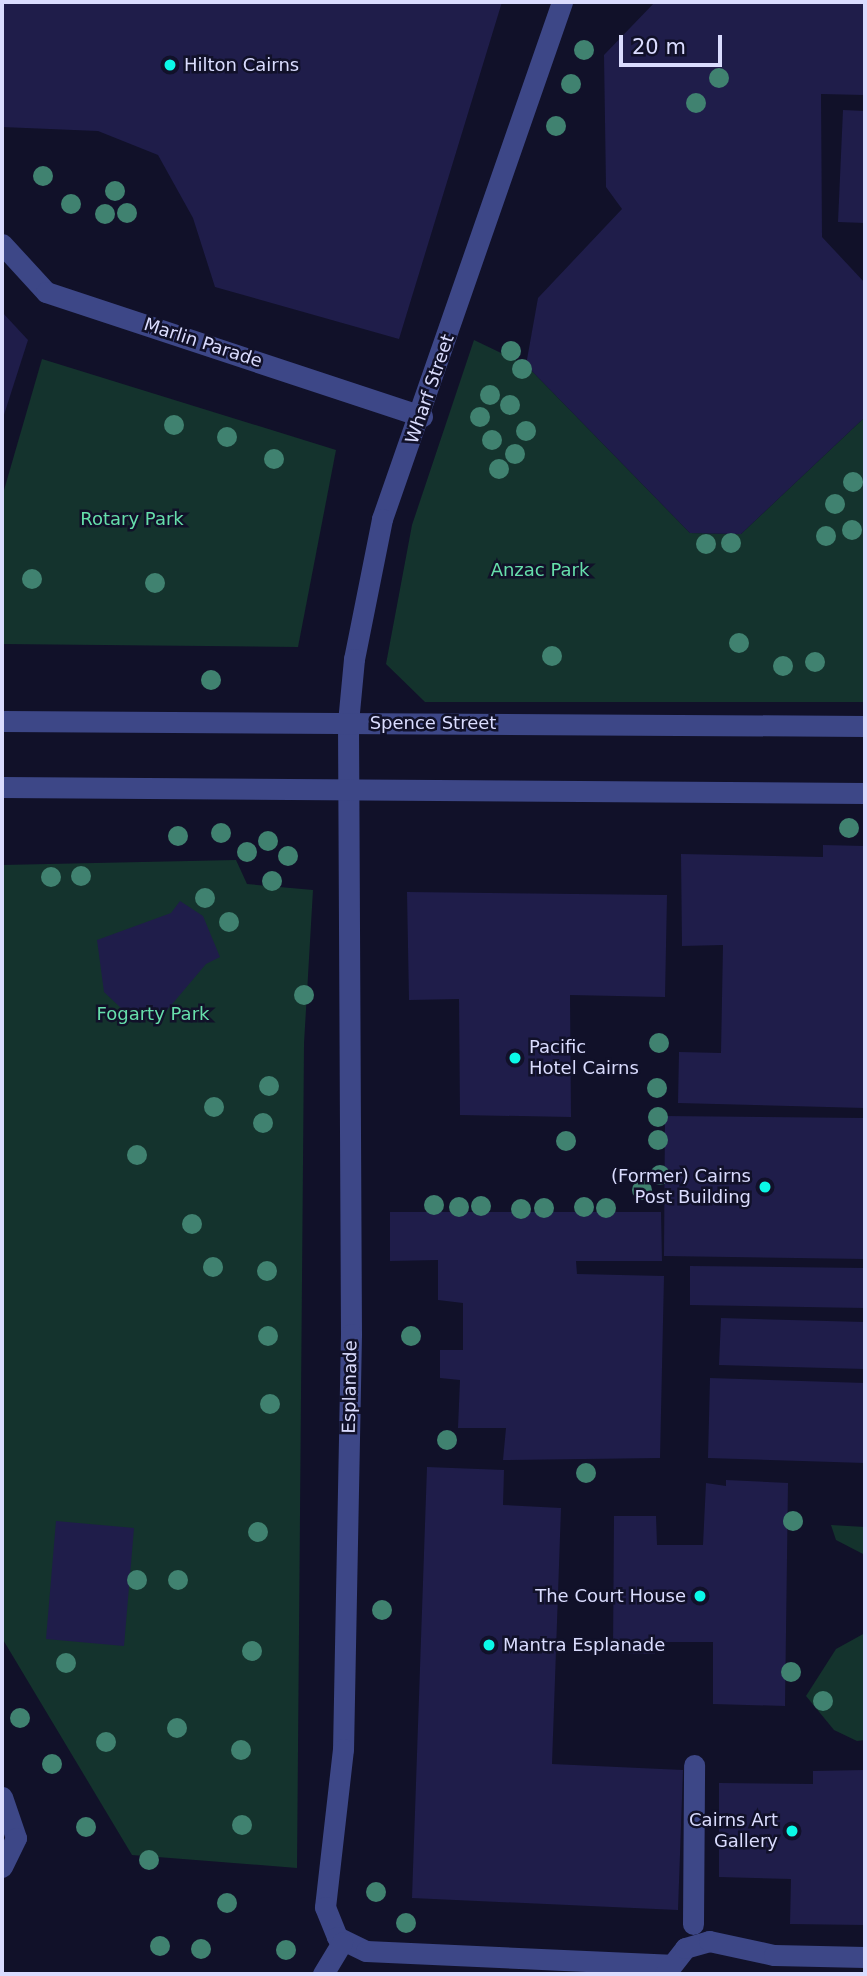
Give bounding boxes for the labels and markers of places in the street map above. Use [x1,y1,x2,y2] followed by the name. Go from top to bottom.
[184,54,299,76] place label: Hilton Cairns
[162,57,178,73] marker: Hilton Cairns
[529,1037,639,1080] place label: Pacific Hotel Cairns
[507,1050,523,1066] marker: Pacific Hotel Cairns
[611,1166,751,1208] place label: (Former) Cairns Post Building
[757,1179,773,1195] marker: (Former) Cairns Post Building
[535,1585,686,1607] place label: The Court House
[692,1588,708,1604] marker: The Court House
[503,1634,665,1656] place label: Mantra Esplanade
[481,1637,497,1653] marker: Mantra Esplanade
[689,1810,778,1853] place label: Cairns Art Gallery
[784,1823,800,1839] marker: Cairns Art Gallery

